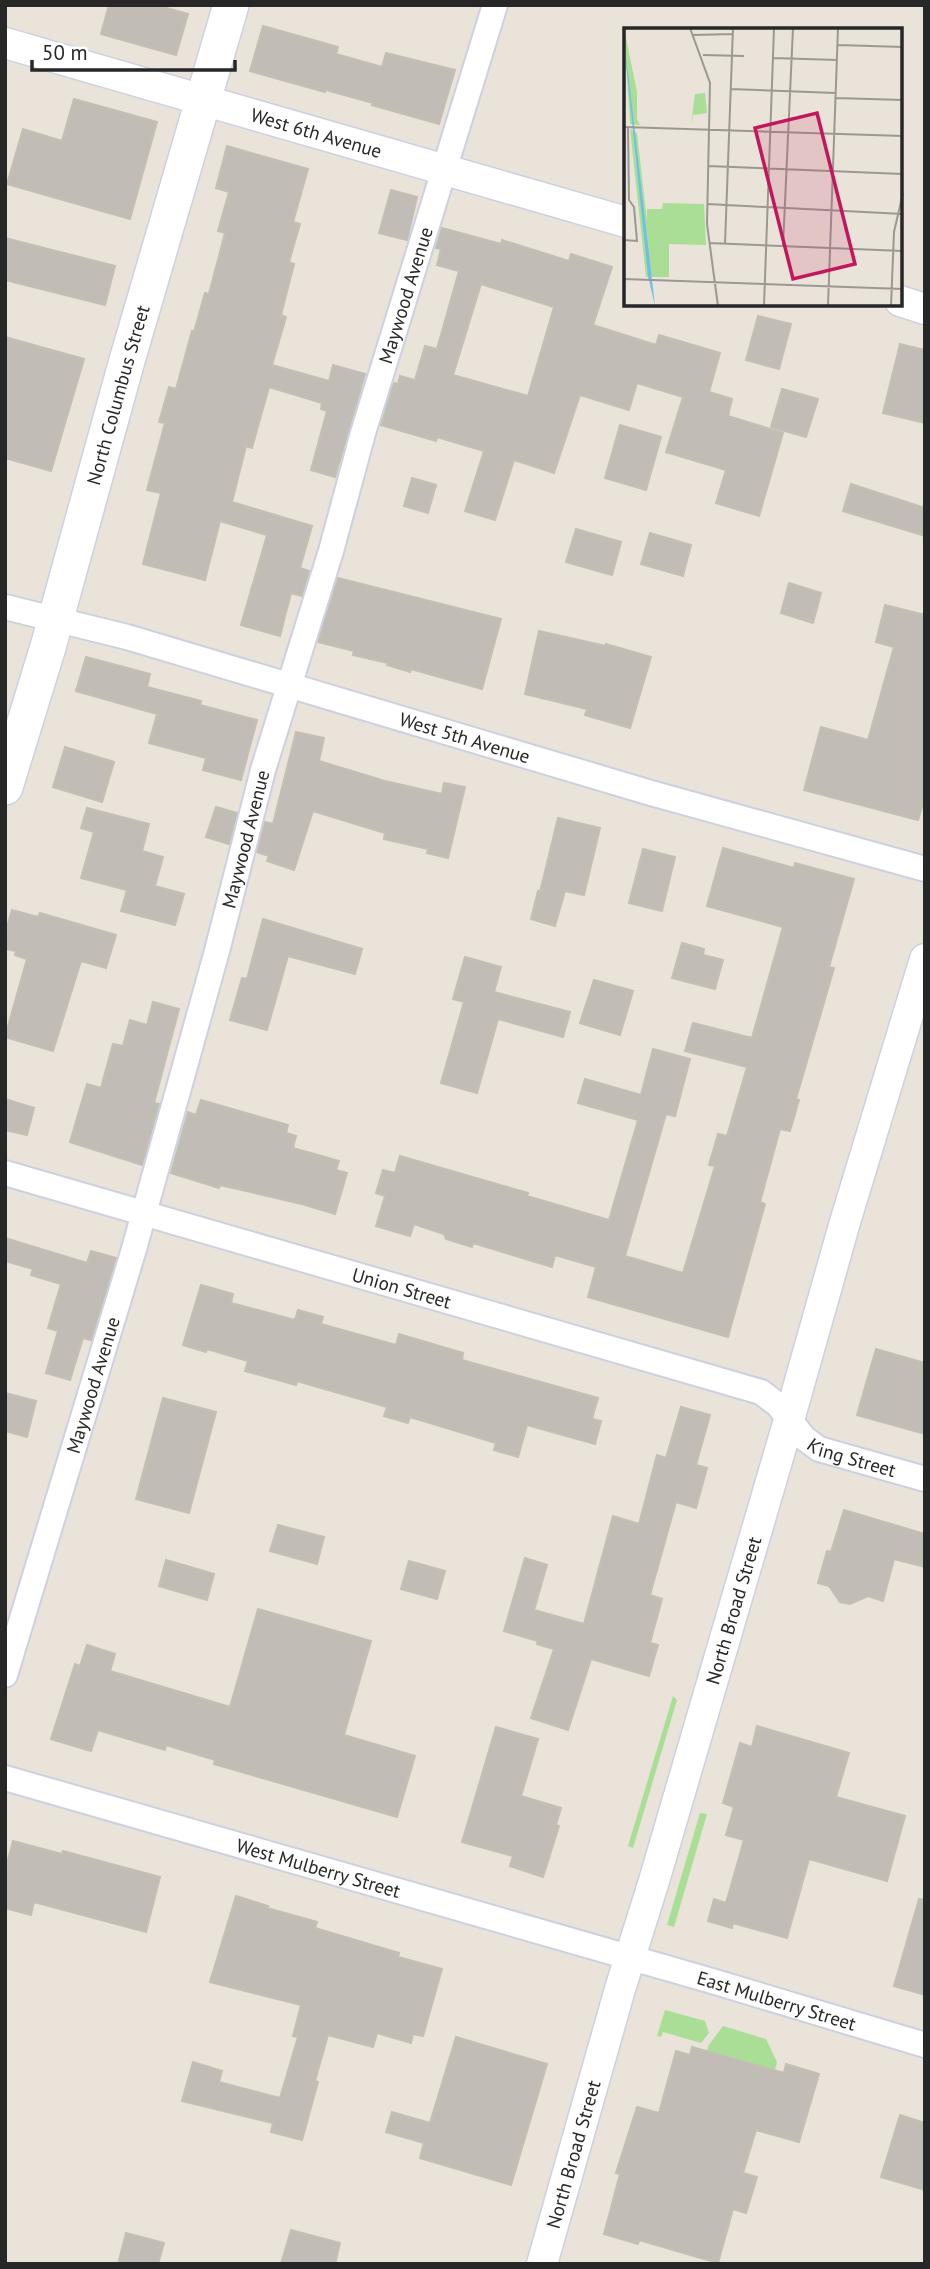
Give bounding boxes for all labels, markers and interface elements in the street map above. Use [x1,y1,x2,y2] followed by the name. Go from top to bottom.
[32,28,234,72] scale bar
[624,28,902,306] inset map
[42,39,88,66] text: 50 m
[248,102,385,163] street label: West 6th Avenue
[373,224,438,366] street label: Maywood Avenue
[81,302,155,488] street label: North Columbus Street
[397,707,533,768] street label: West 5th Avenue
[216,767,275,911] street label: Maywood Avenue
[349,1262,455,1314] street label: Union Street
[61,1314,125,1456] street label: Maywood Avenue
[803,1432,899,1482] street label: King Street
[700,1533,766,1687] street label: North Broad Street
[233,1833,404,1903] street label: West Mulberry Street
[694,1965,859,2036] street label: East Mulberry Street
[541,2077,606,2231] street label: North Broad Street

